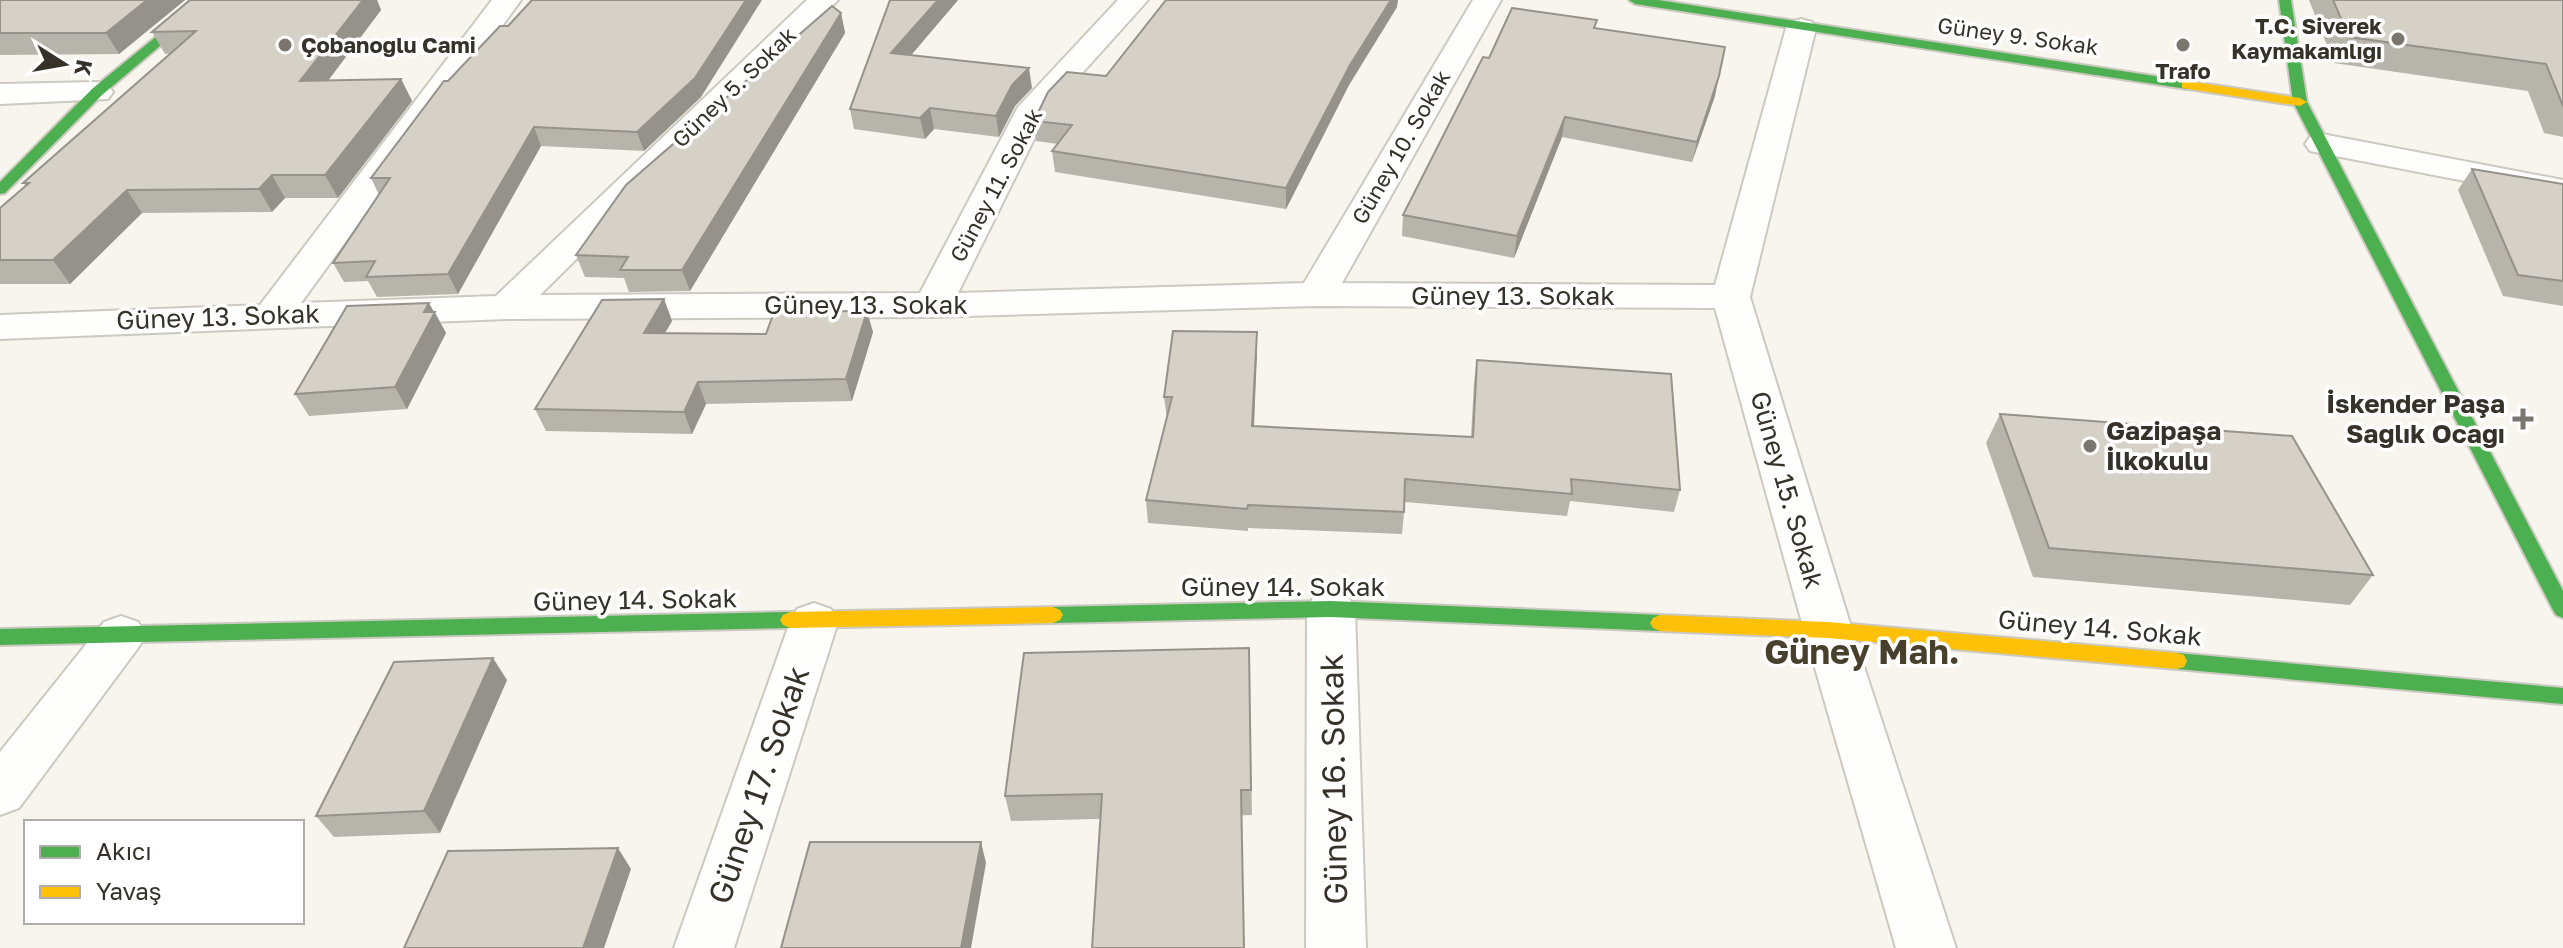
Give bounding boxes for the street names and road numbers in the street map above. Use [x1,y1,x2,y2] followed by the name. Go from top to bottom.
[1936,11,2100,60] street label: Güney 9. Sokak
[666,21,801,153] street label: Güney 5. Sokak
[1346,65,1456,229] street label: Güney 10. Sokak
[944,103,1047,266] street label: Güney 11. Sokak
[1411,280,1615,311] street label: Güney 13. Sokak
[764,289,968,320] street label: Güney 13. Sokak
[116,297,321,336] street label: Güney 13. Sokak
[1745,388,1831,592] street label: Güney 15. Sokak
[1181,571,1386,602] street label: Güney 14. Sokak
[532,582,738,617] street label: Güney 14. Sokak
[1997,603,2204,652] street label: Güney 14. Sokak
[1312,653,1354,905] street label: Güney 16. Sokak
[700,661,817,909] street label: Güney 17. Sokak

